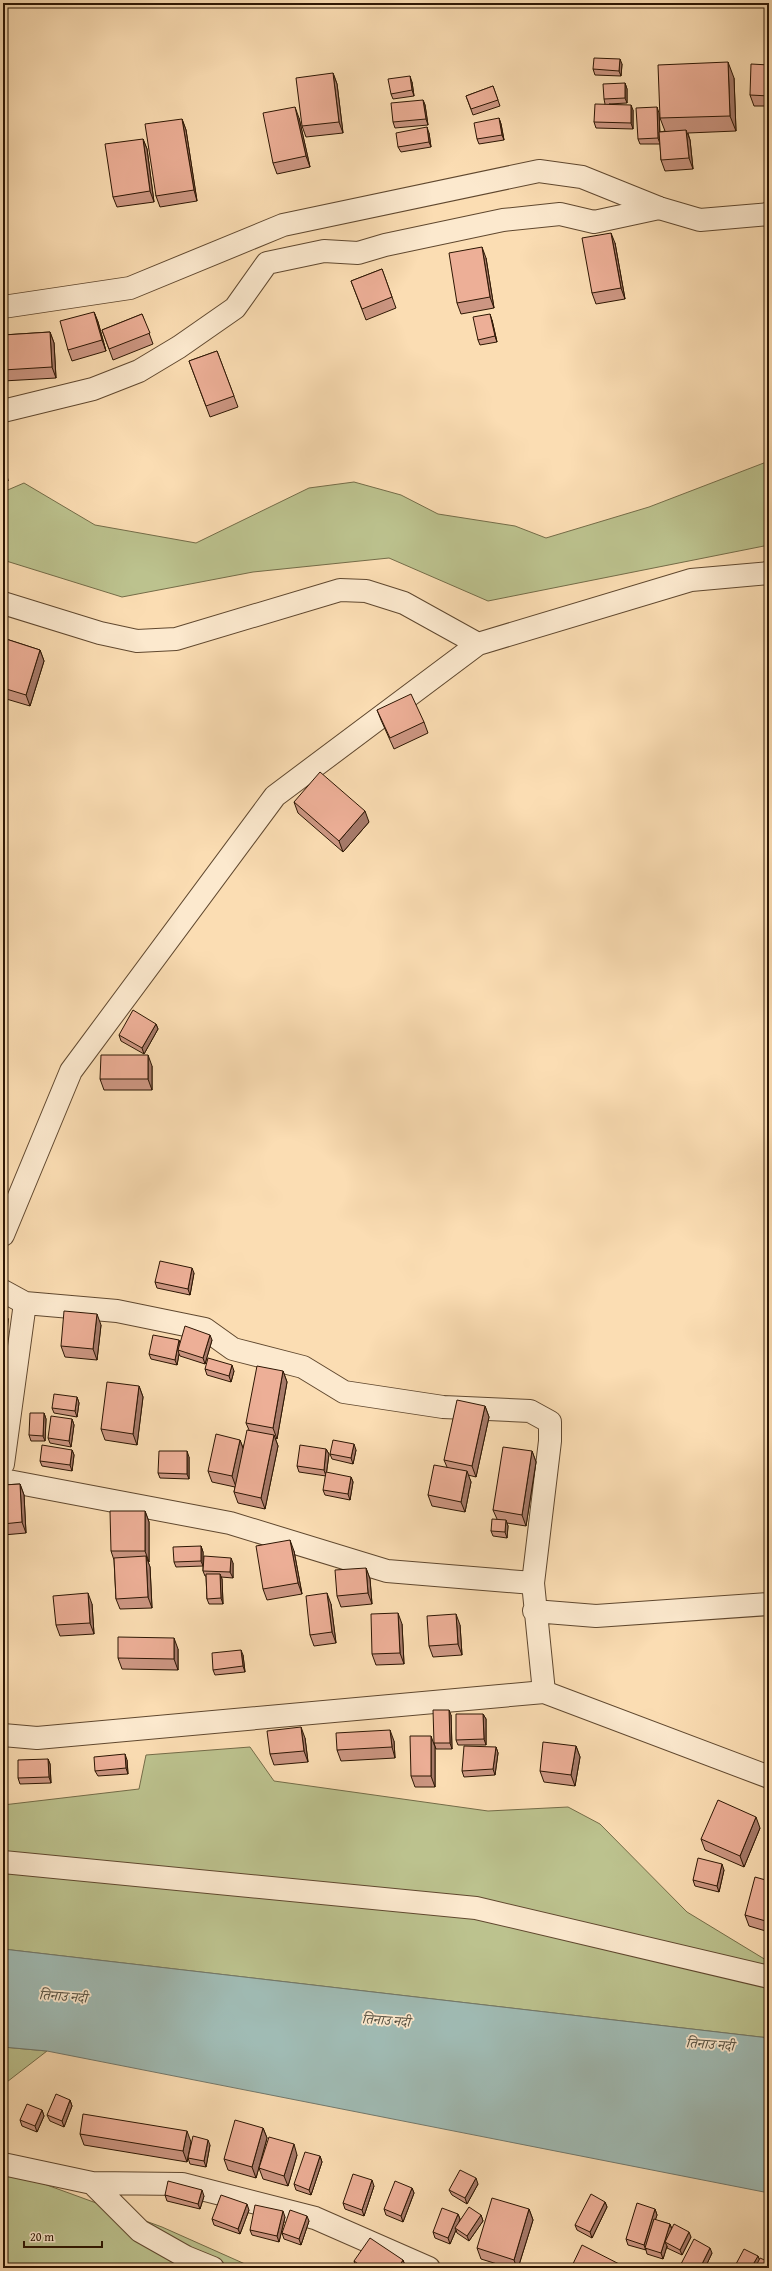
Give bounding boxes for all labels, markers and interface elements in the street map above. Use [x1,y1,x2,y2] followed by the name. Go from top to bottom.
[38,1984,90,2008] water label: तिनाउ नदी
[361,2008,413,2032] water label: तिनाउ नदी
[685,2032,737,2056] water label: तिनाउ नदी
[24,2223,102,2249] scale bar
[30,2228,54,2245] text: 20 m

